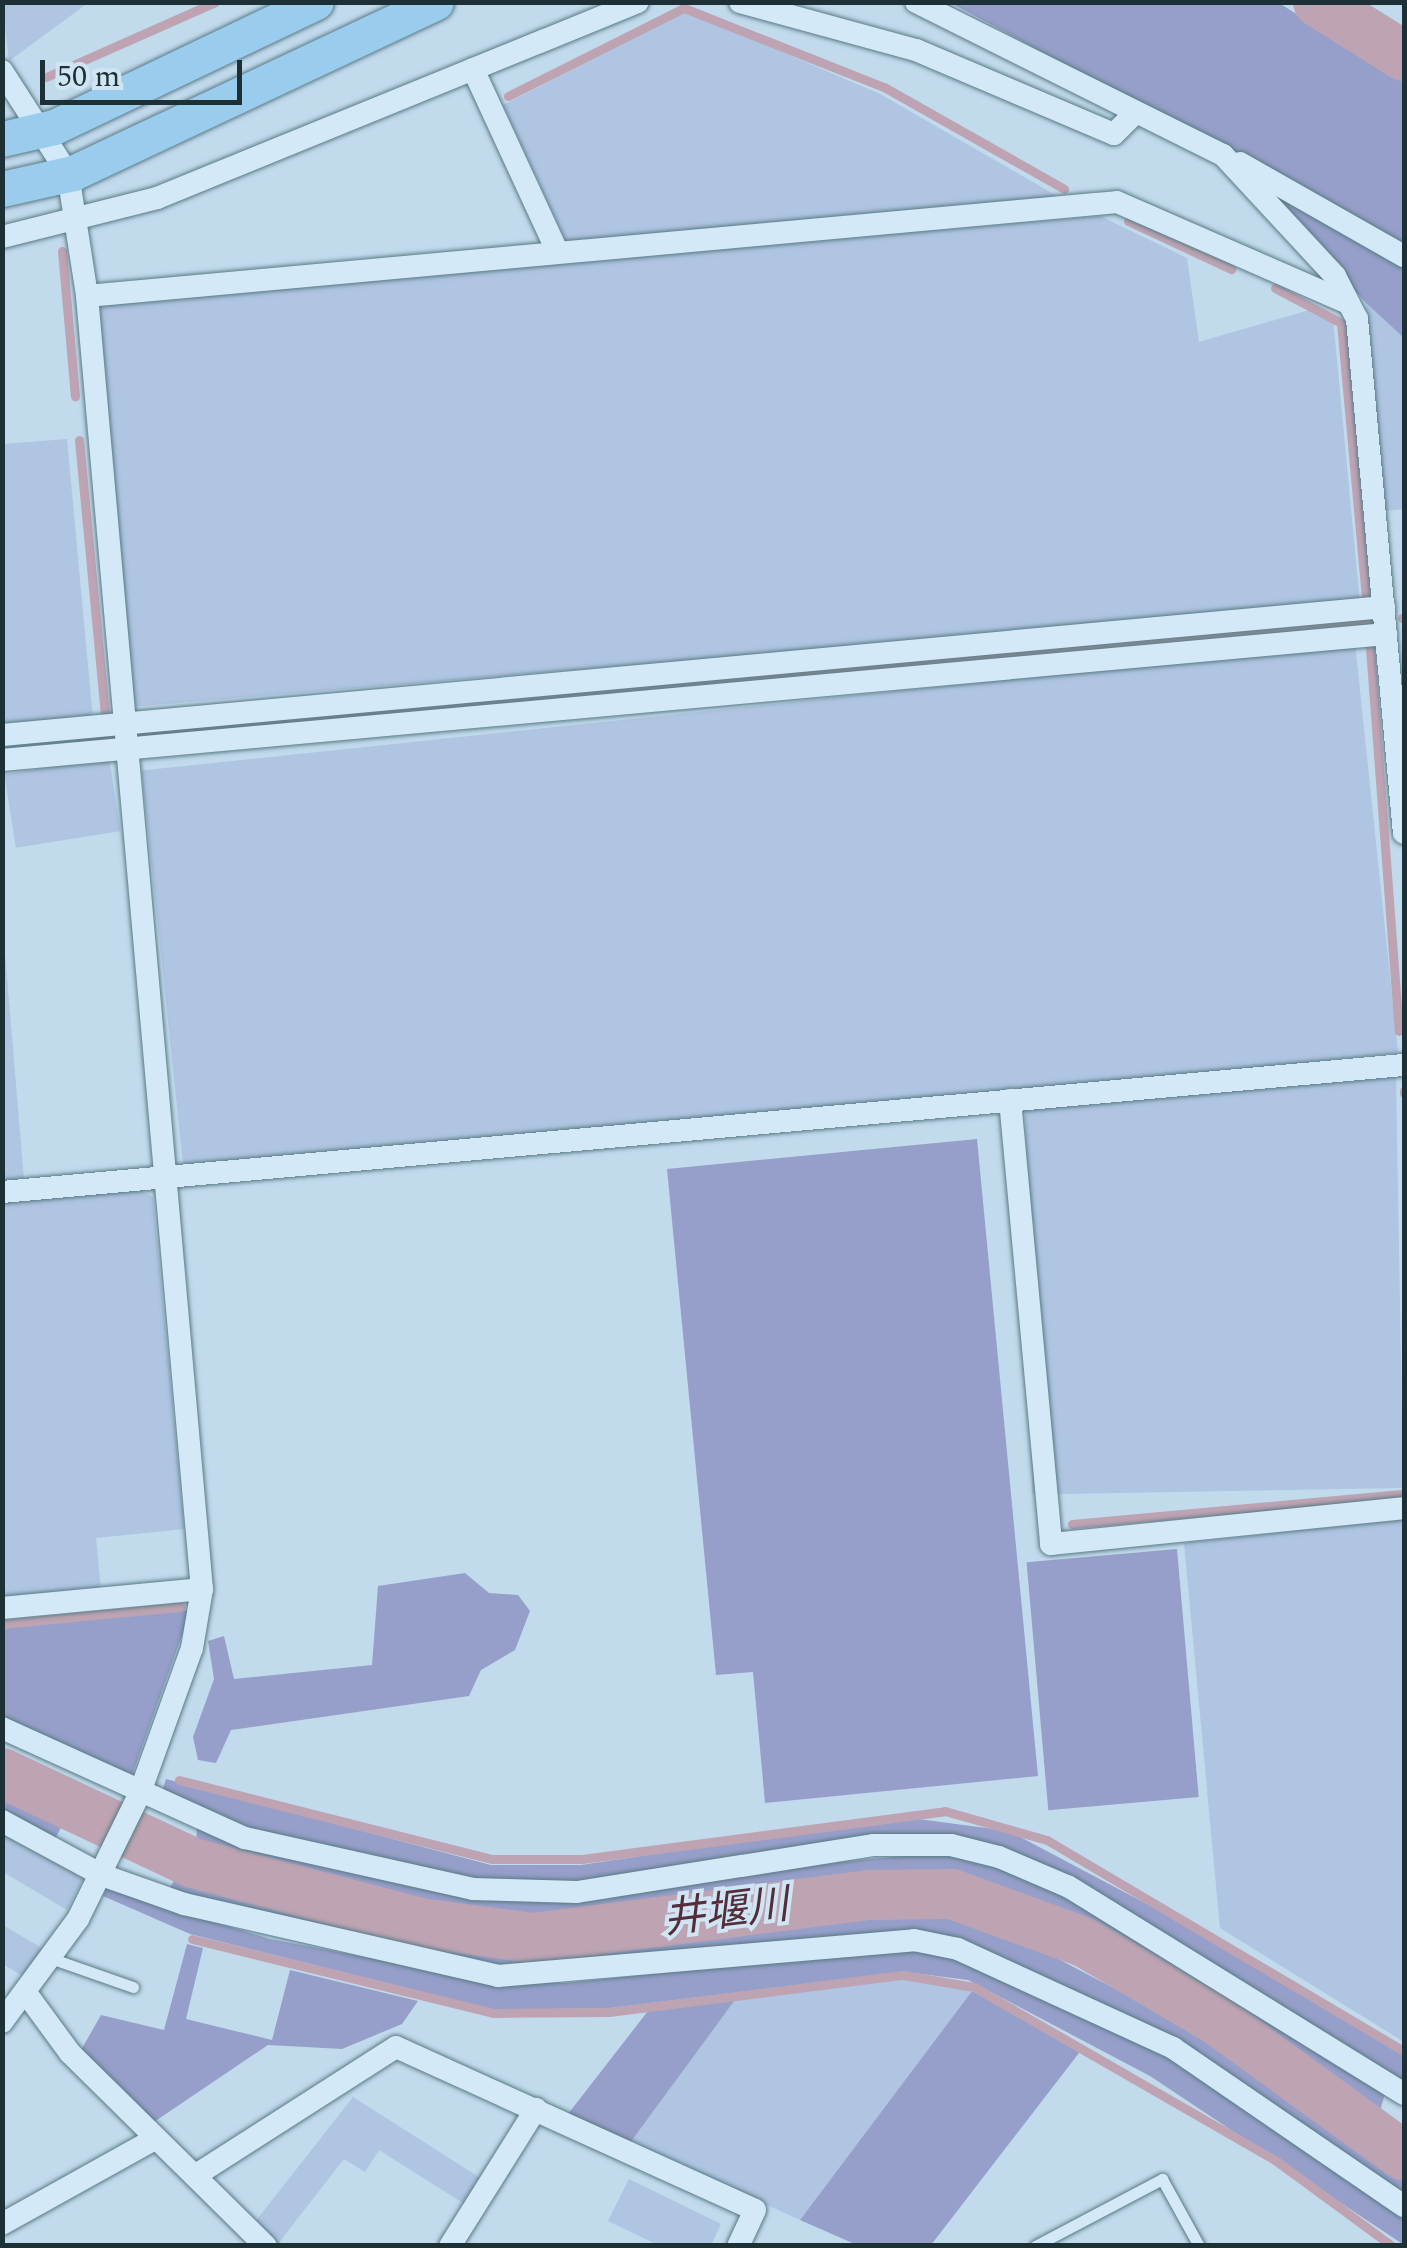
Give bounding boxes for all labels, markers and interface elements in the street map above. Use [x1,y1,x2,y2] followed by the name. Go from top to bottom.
[45,40,248,102] scale bar
[57,54,120,100] text: 50 m
[660,1880,792,1946] water label: 井堰川

